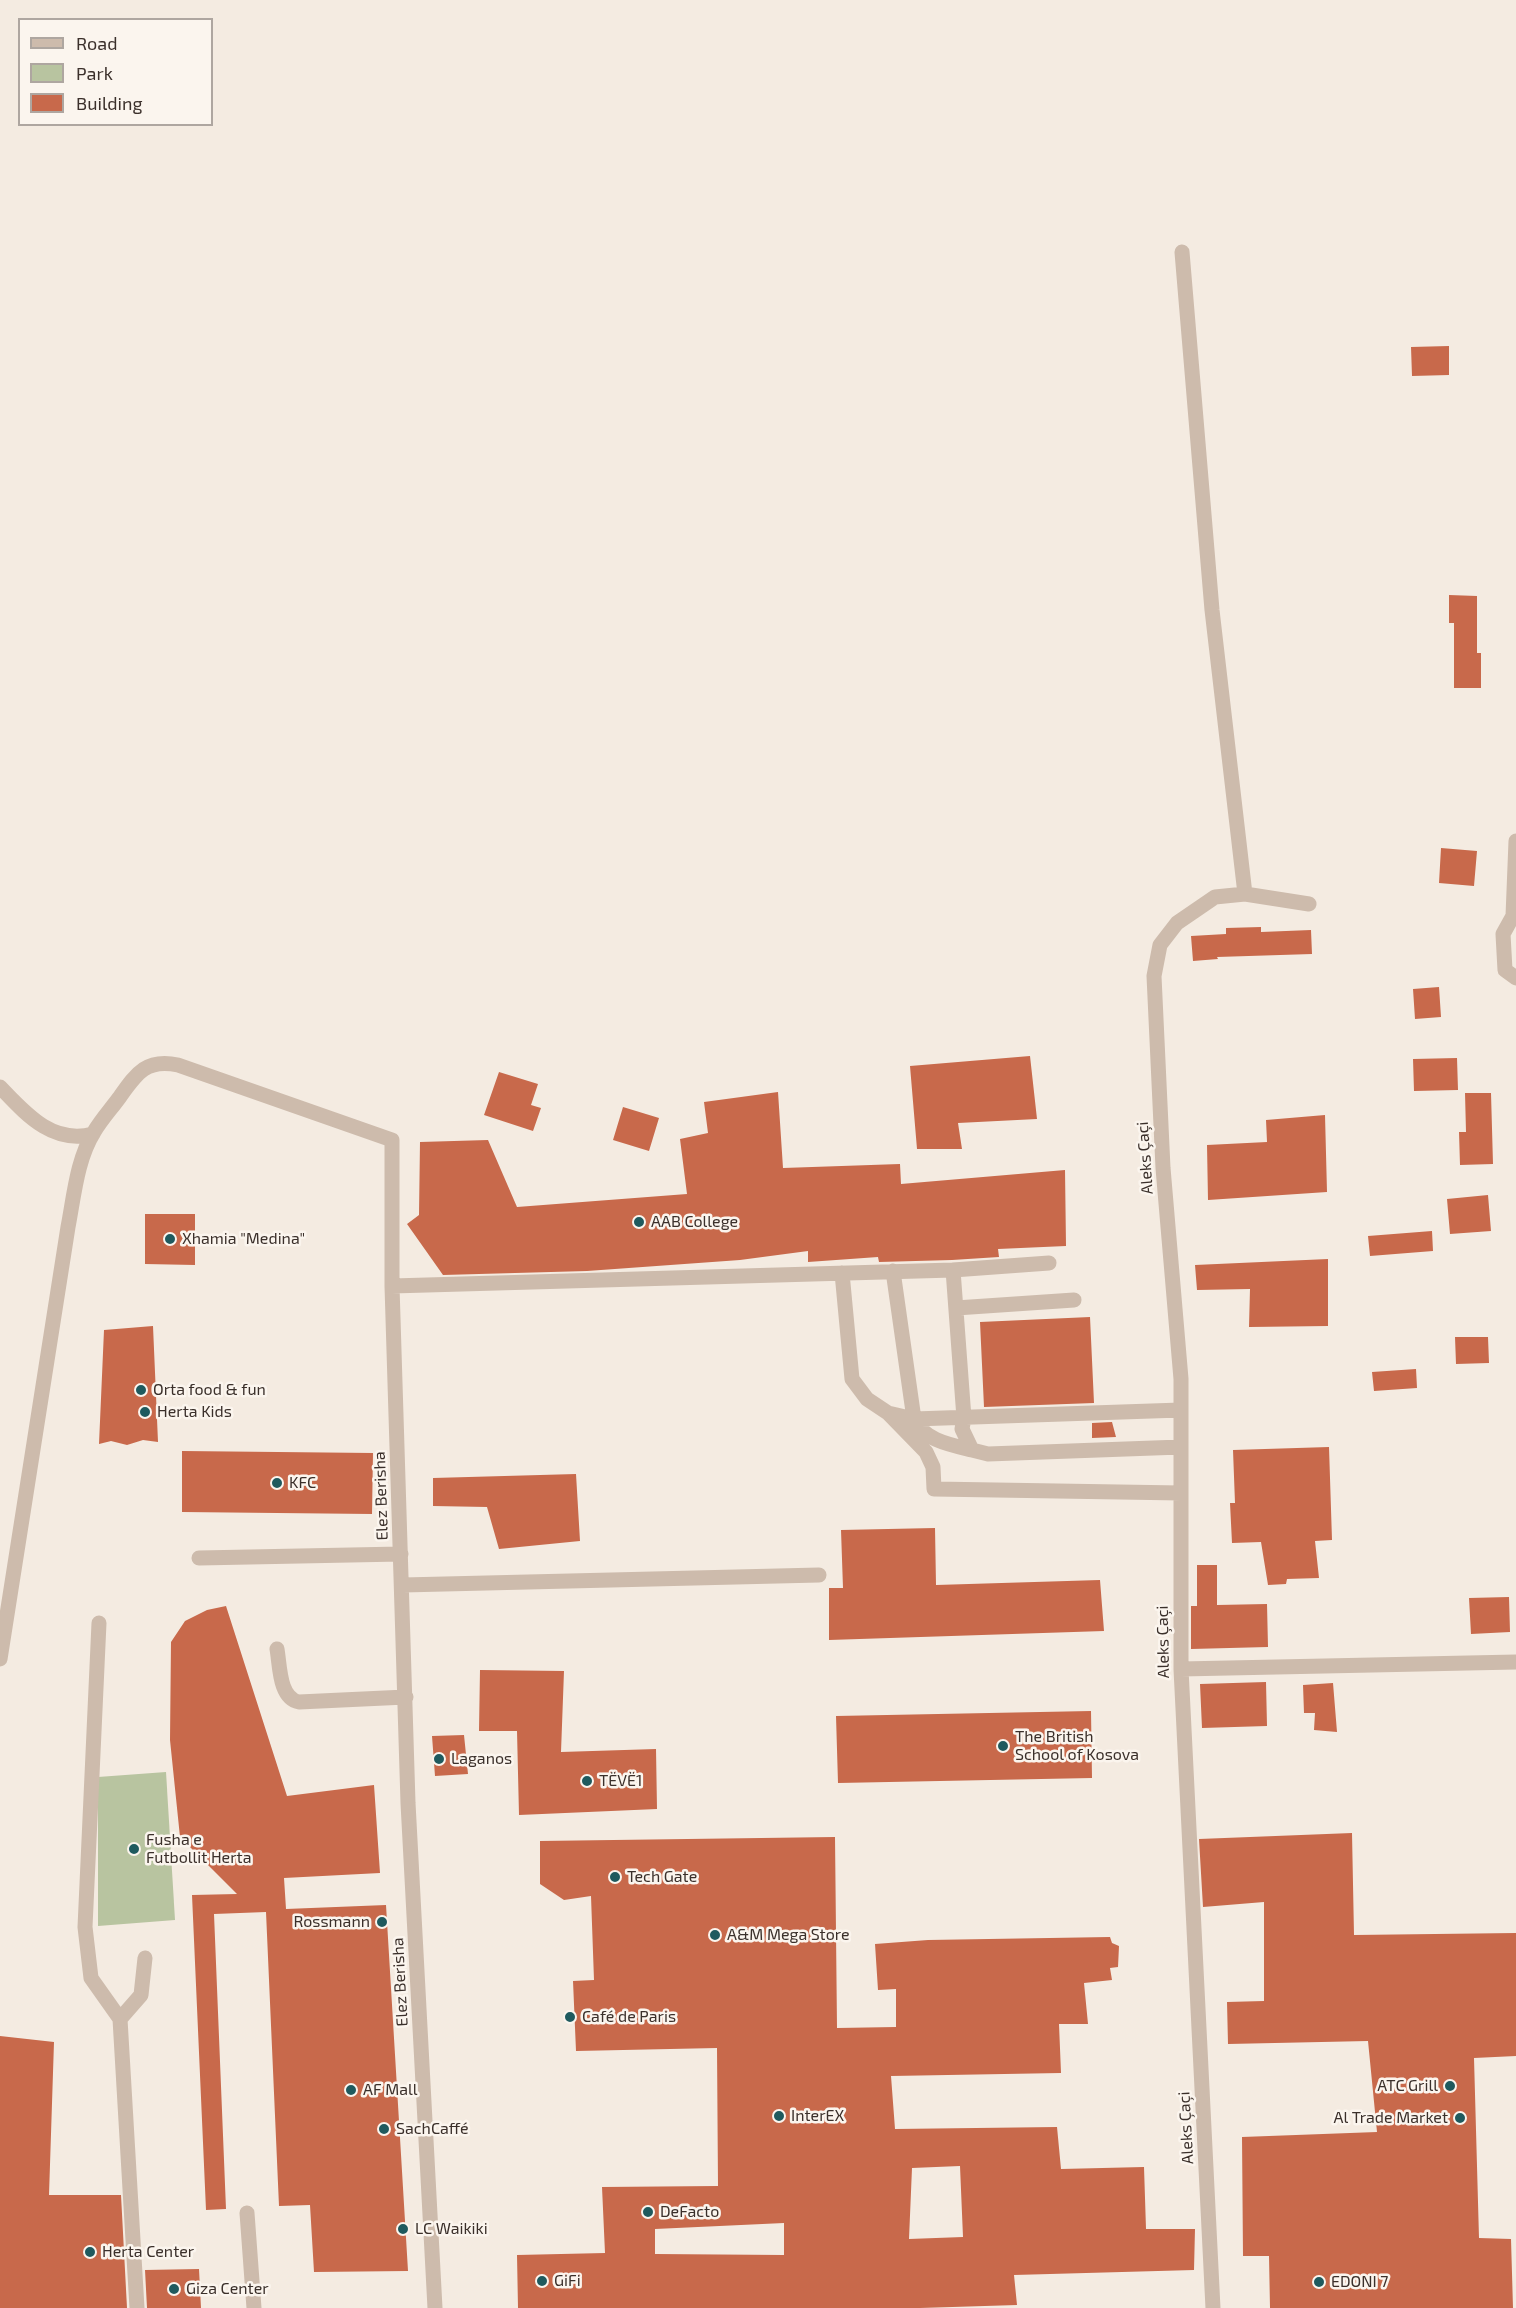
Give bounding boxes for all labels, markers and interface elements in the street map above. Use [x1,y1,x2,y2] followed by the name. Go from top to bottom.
[18,18,213,126] legend
[76,32,117,54] text: Road
[76,62,113,84] text: Park
[76,92,143,114] text: Building
[1133,1121,1157,1195] street label: Aleks Çaçi
[651,1212,738,1232] place label: AAB College
[632,1215,646,1229] marker: AAB College
[182,1229,305,1249] place label: Xhamia "Medina"
[163,1232,177,1246] marker: Xhamia "Medina"
[153,1380,266,1400] place label: Orta food & fun
[134,1383,148,1397] marker: Orta food & fun
[157,1402,232,1422] place label: Herta Kids
[138,1405,152,1419] marker: Herta Kids
[370,1451,392,1541] street label: Elez Berisha
[289,1473,316,1493] place label: KFC
[270,1476,284,1490] marker: KFC
[1153,1605,1173,1679] street label: Aleks Çaçi
[1015,1727,1139,1765] place label: The British School of Kosova
[996,1739,1010,1753] marker: The British School of Kosova
[451,1749,512,1769] place label: Laganos
[432,1752,446,1766] marker: Laganos
[599,1771,642,1791] place label: TËVË1
[580,1774,594,1788] marker: TËVË1
[146,1830,252,1868] place label: Fusha e Futbollit Herta
[127,1842,141,1856] marker: Fusha e Futbollit Herta
[627,1867,697,1887] place label: Tech Gate
[608,1870,622,1884] marker: Tech Gate
[293,1912,370,1932] place label: Rossmann
[375,1915,389,1929] marker: Rossmann
[727,1925,850,1945] place label: A&M Mega Store
[708,1928,722,1942] marker: A&M Mega Store
[388,1937,412,2027] street label: Elez Berisha
[582,2007,676,2027] place label: Café de Paris
[563,2010,577,2024] marker: Café de Paris
[1377,2076,1438,2096] place label: ATC Grill
[1443,2079,1457,2093] marker: ATC Grill
[363,2080,417,2100] place label: AF Mall
[344,2083,358,2097] marker: AF Mall
[1175,2091,1197,2165] street label: Aleks Çaçi
[791,2106,844,2126] place label: InterEX
[1334,2108,1448,2128] place label: Al Trade Market
[772,2109,786,2123] marker: InterEX
[1453,2111,1467,2125] marker: Al Trade Market
[396,2119,469,2139] place label: SachCaffé
[377,2122,391,2136] marker: SachCaffé
[660,2202,719,2222] place label: DeFacto
[641,2205,655,2219] marker: DeFacto
[415,2219,488,2239] place label: LC Waikiki
[396,2222,410,2236] marker: LC Waikiki
[102,2242,194,2262] place label: Herta Center
[83,2245,97,2259] marker: Herta Center
[554,2271,581,2291] place label: GiFi
[1331,2272,1389,2292] place label: EDONI 7
[535,2274,549,2288] marker: GiFi
[1312,2275,1326,2289] marker: EDONI 7
[186,2279,269,2299] place label: Giza Center
[167,2282,181,2296] marker: Giza Center

